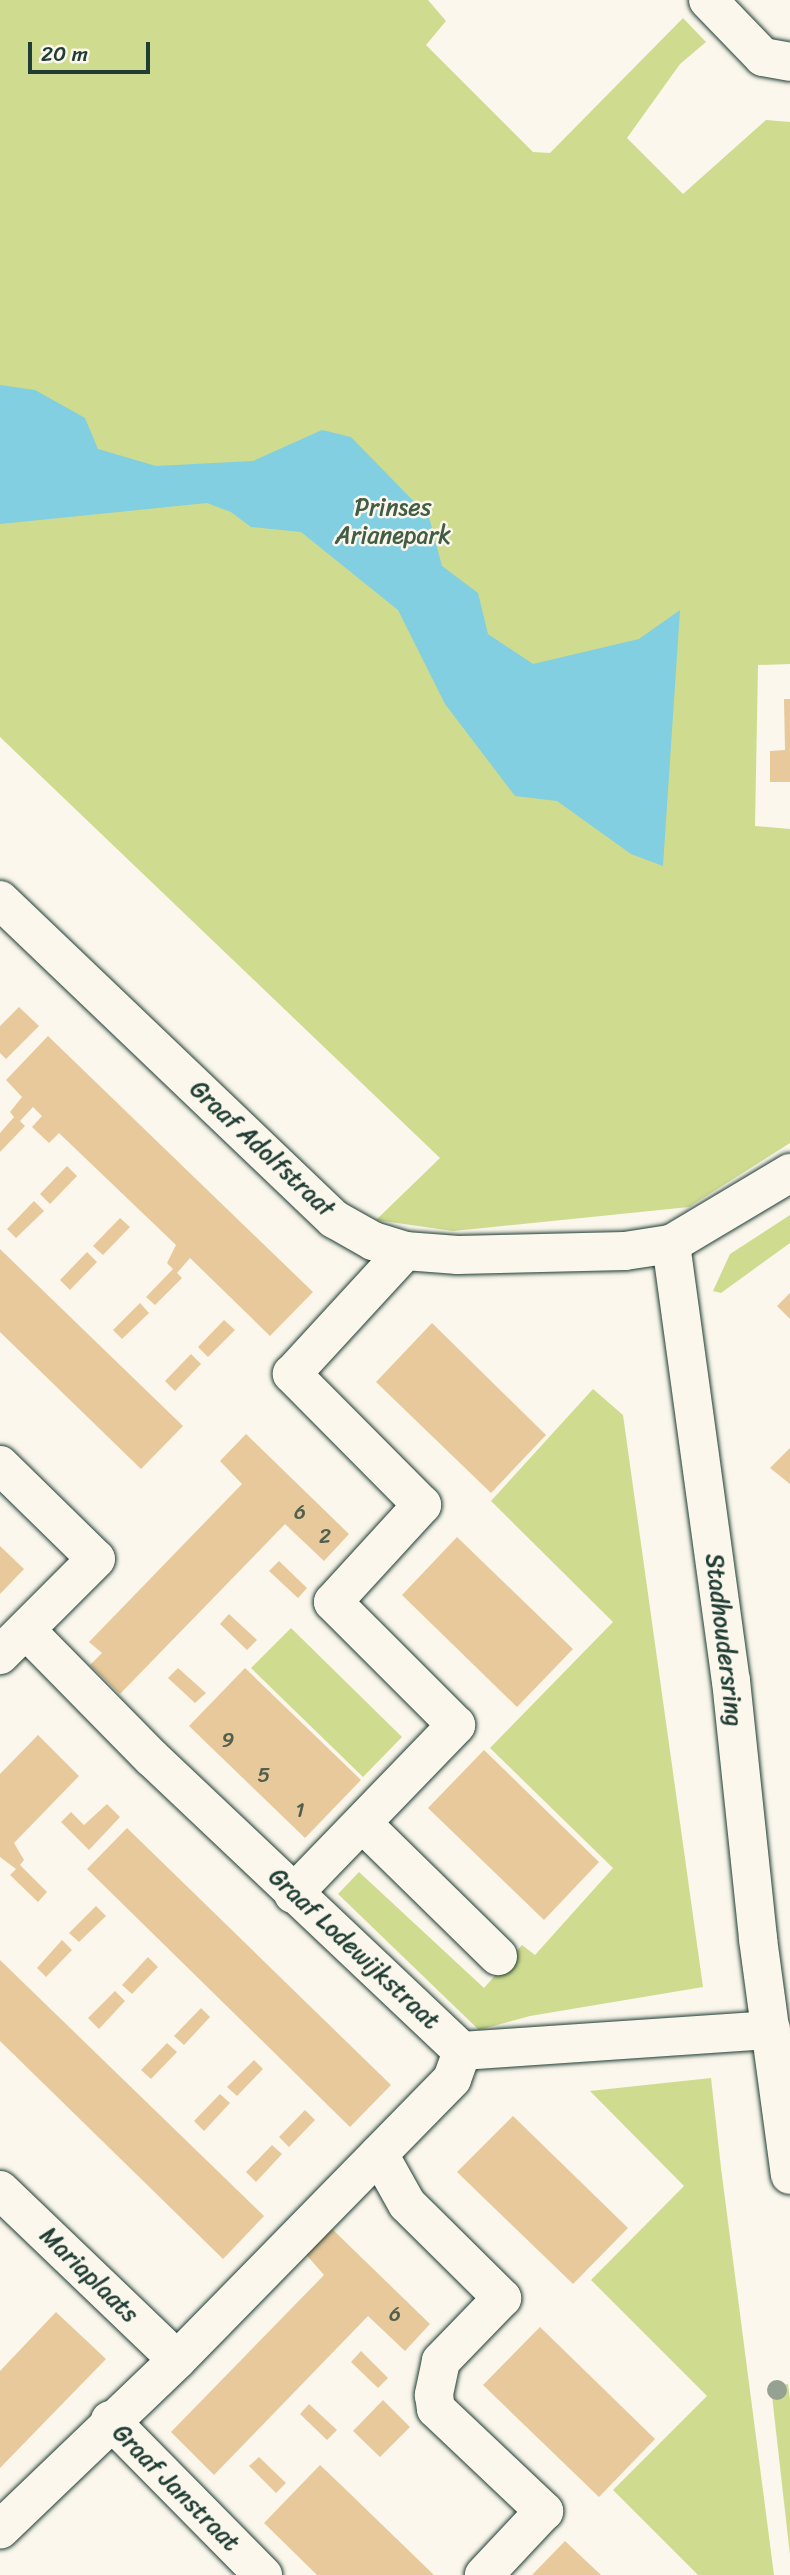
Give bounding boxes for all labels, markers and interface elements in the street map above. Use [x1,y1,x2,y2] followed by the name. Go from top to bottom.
[32,28,154,72] scale bar
[41,35,88,73] text: 20 m
[335,494,451,550] park label: Prinses Arianepark
[183,1074,341,1224] street label: Graaf Adolfstraat
[294,1499,306,1525] house number: 6
[319,1523,331,1549] house number: 2
[699,1552,749,1728] street label: Stadhoudersring
[222,1727,234,1753] house number: 9
[258,1762,270,1788] house number: 5
[295,1797,305,1823] house number: 1
[263,1863,445,2035] street label: Graaf Lodewijkstraat
[34,2221,144,2329] street label: Mariaplaats
[389,2301,401,2327] house number: 6
[107,2419,245,2557] street label: Graaf Janstraat

